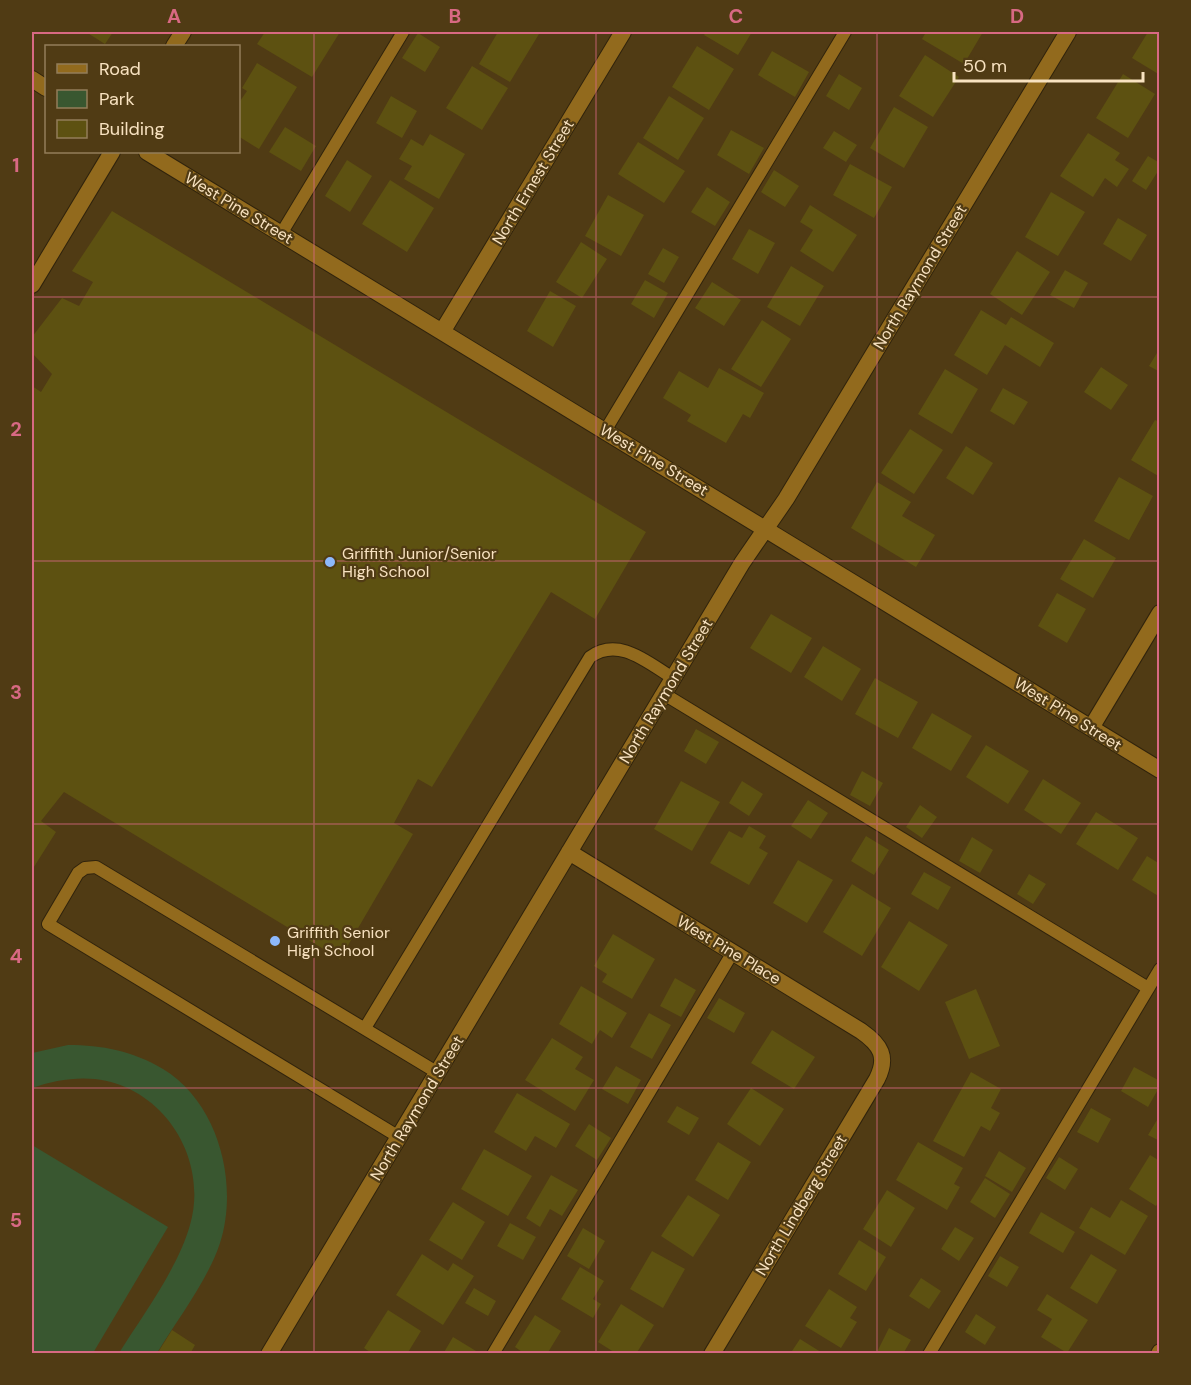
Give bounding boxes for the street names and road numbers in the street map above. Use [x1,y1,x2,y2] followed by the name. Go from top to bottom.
[487,115,579,249] street label: North Ernest Street
[181,167,297,249] street label: West Pine Street
[868,201,972,353] street label: North Raymond Street
[596,419,712,501] street label: West Pine Street
[614,615,718,767] street label: North Raymond Street
[1010,673,1126,755] street label: West Pine Street
[673,911,785,989] street label: West Pine Place
[365,1032,469,1184] street label: North Raymond Street
[751,1131,851,1279] street label: North Lindberg Street

